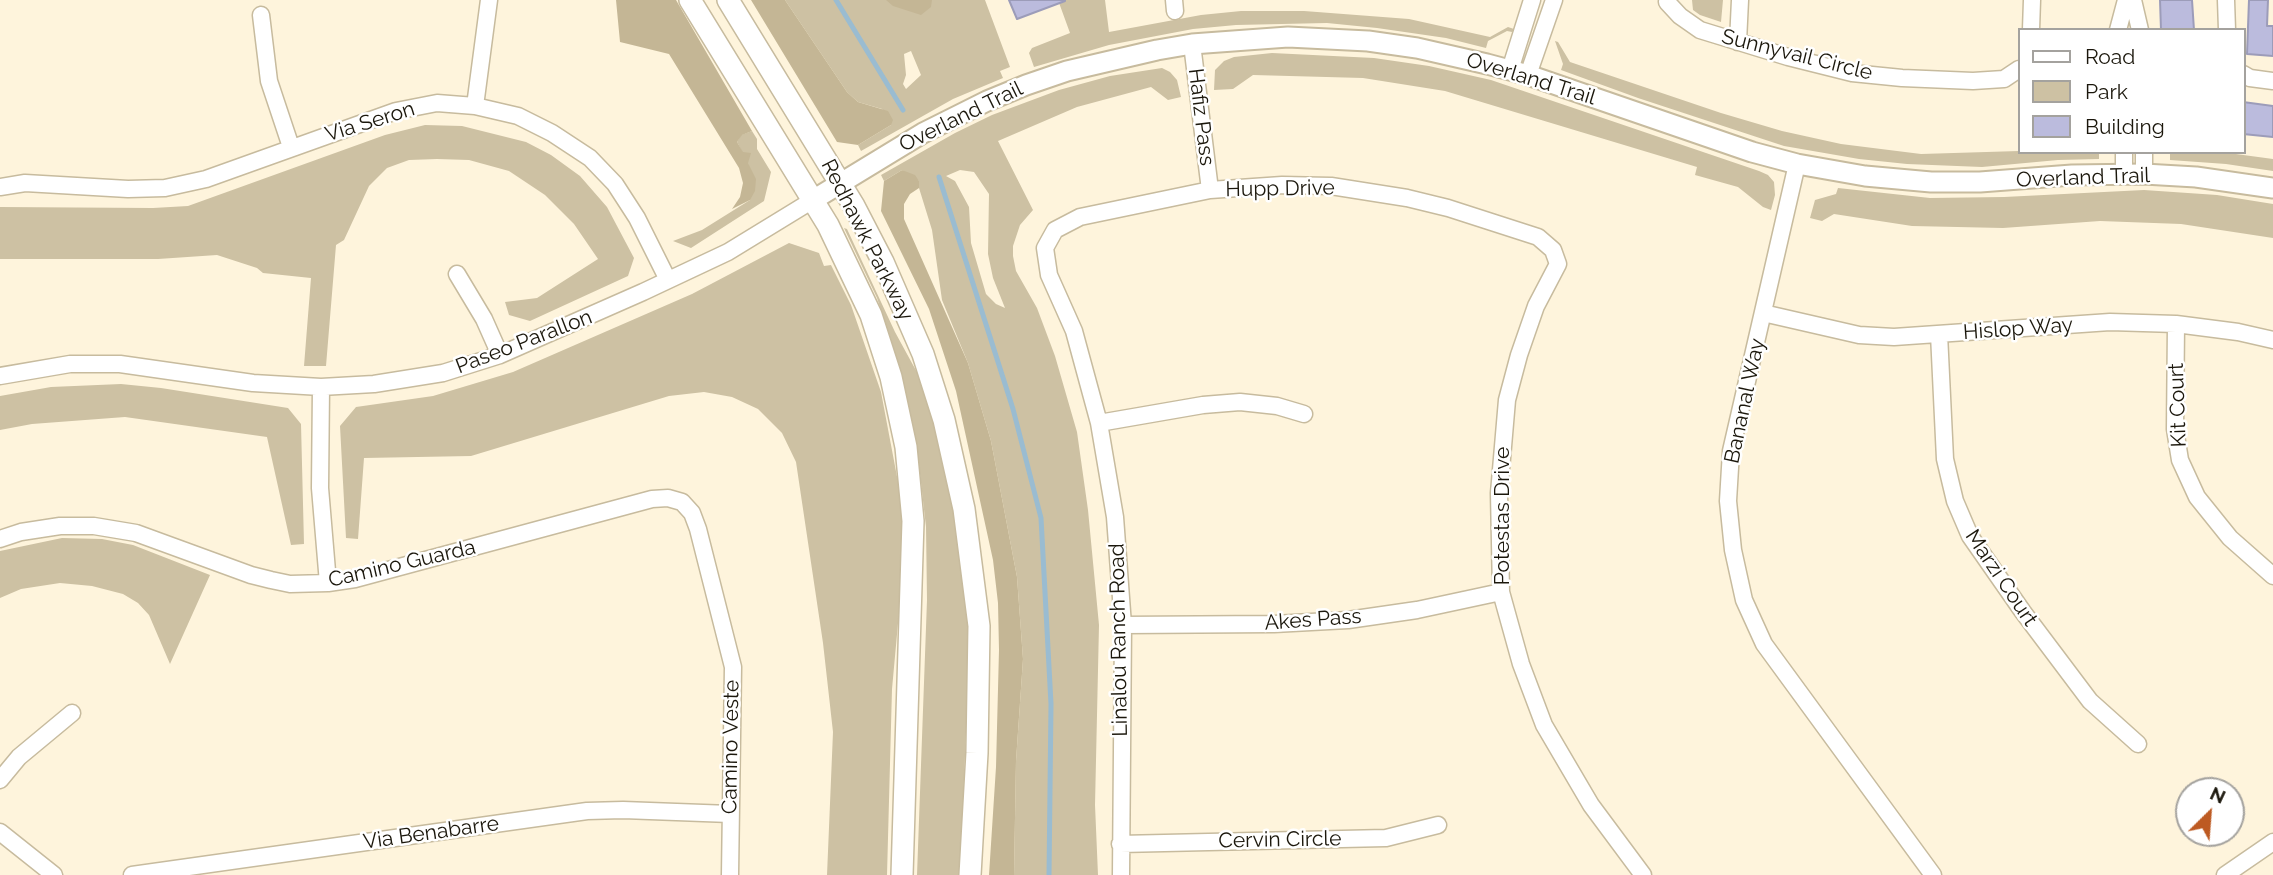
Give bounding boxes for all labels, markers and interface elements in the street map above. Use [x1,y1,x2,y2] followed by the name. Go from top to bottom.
[1719,24,1875,86] street label: Sunnyvail Circle
[2018,28,2245,154] legend
[2085,44,2135,69] text: Road
[1463,47,1599,111] street label: Overland Trail
[1183,67,1219,167] street label: Hafiz Pass
[895,76,1027,158] street label: Overland Trail
[2085,79,2128,104] text: Park
[322,96,418,148] street label: Via Seron
[2085,114,2165,139] text: Building
[815,155,919,325] street label: Redhawk Parkway
[2016,163,2150,193] street label: Overland Trail
[1225,175,1335,203] street label: Hupp Drive
[452,304,596,380] street label: Paseo Parallon
[1962,313,2074,345] street label: Hislop Way
[1719,336,1771,466] street label: Bananal Way
[2164,362,2192,448] street label: Kit Court
[1490,447,1516,585] street label: Potestas Drive
[1959,525,2043,631] street label: Marzi Court
[326,535,478,593] street label: Camino Guarda
[1105,543,1133,737] street label: Linalou Ranch Road
[1264,604,1362,636] street label: Akes Pass
[717,680,745,814] street label: Camino Veste
[2175,777,2245,847] north arrow
[2207,782,2229,808] text: N
[362,811,500,855] street label: Via Benabarre
[1218,826,1342,854] street label: Cervin Circle

